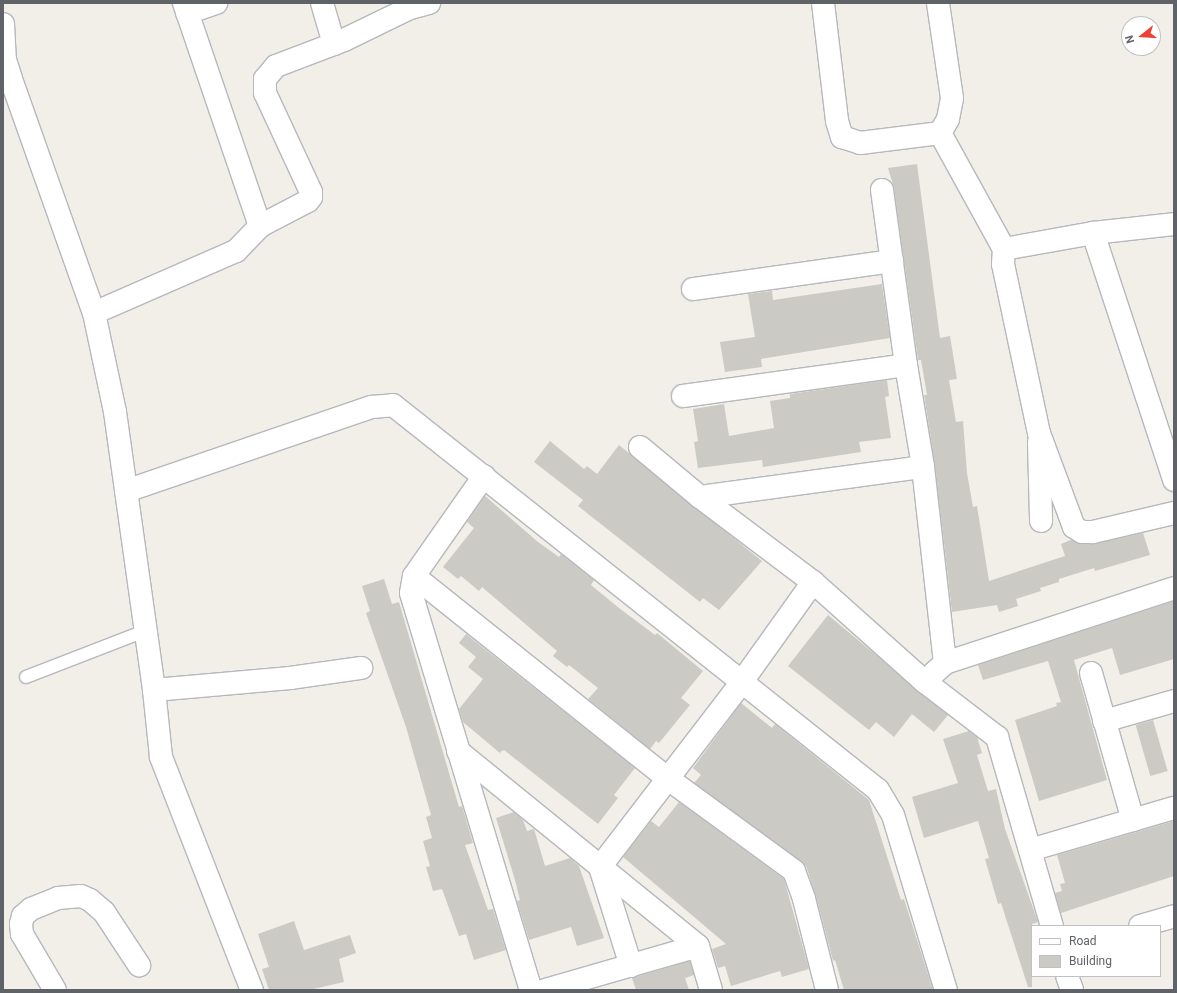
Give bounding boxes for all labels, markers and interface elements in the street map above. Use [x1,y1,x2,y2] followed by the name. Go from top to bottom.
[1121,16,1161,56] north arrow
[1123,34,1137,45] text: N
[1031,925,1161,977] legend
[1069,934,1097,948] text: Road
[1069,954,1112,968] text: Building

